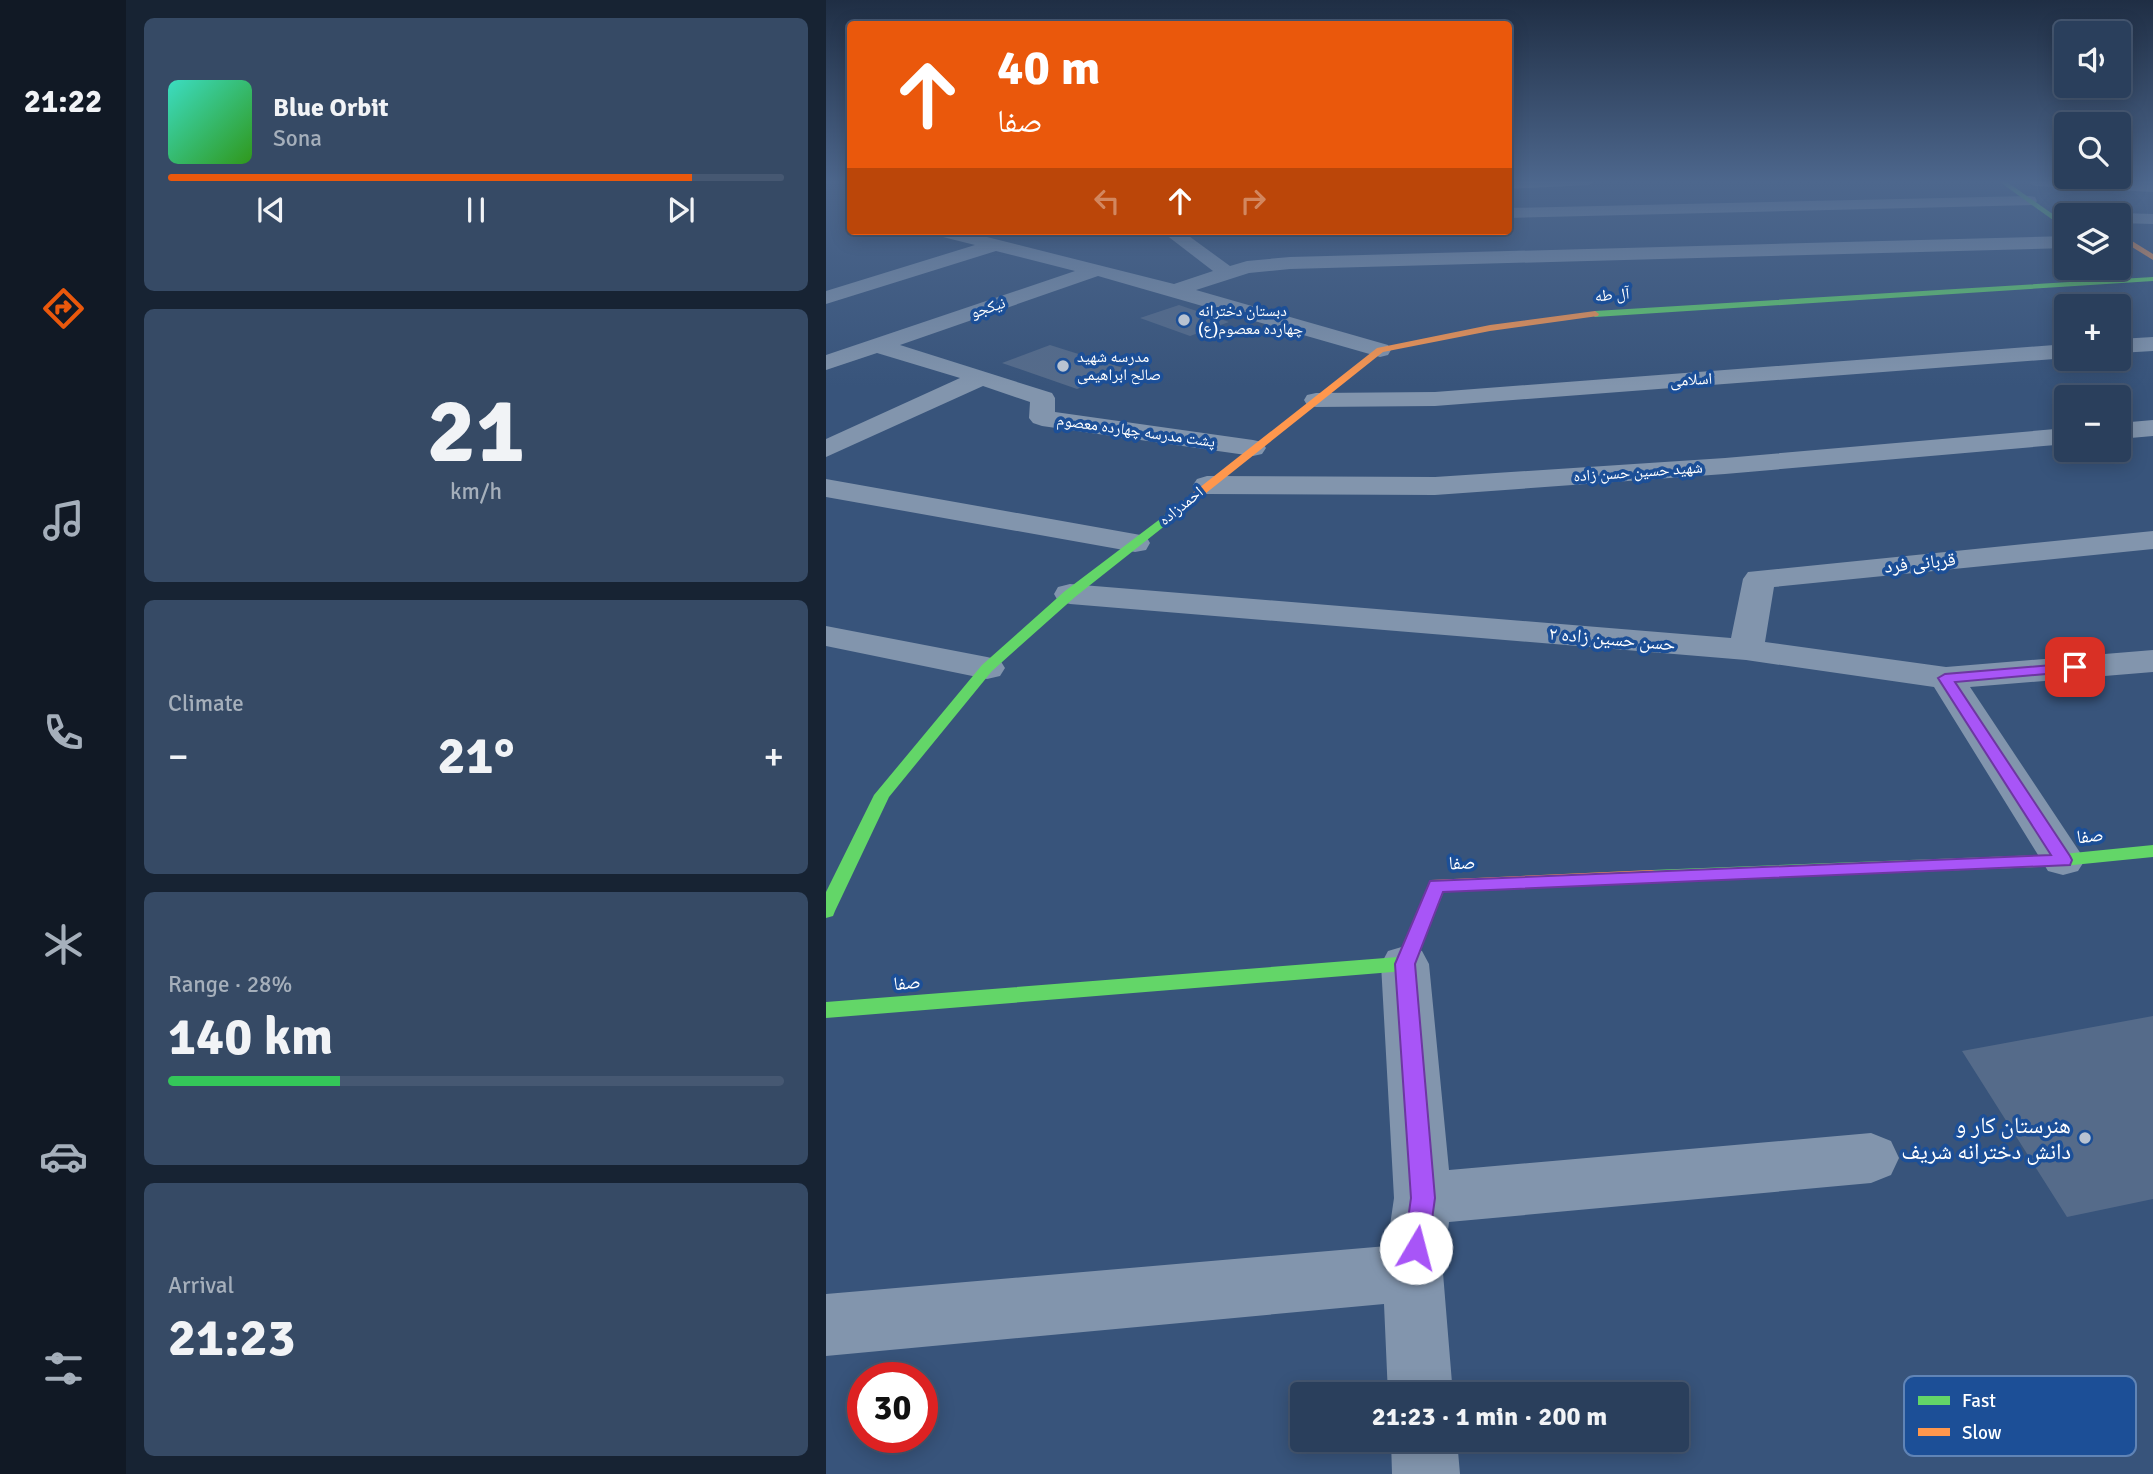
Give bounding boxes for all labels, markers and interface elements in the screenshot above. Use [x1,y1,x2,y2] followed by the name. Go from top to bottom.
[2054,21,2131,462] map controls
[2054,21,2131,98] button: sound
[997,38,1100,98] text: 40 m
[882,49,973,140] icon: ahead
[24,82,102,121] text: 21:22
[273,92,389,124] text: Blue Orbit
[997,102,1043,141] text: صفا
[2054,112,2131,189] button: search
[273,124,322,153] text: Sona
[1088,182,1126,220] icon: left
[1161,182,1199,220] icon: ahead
[1234,182,1272,220] icon: right
[252,191,290,229] icon: previous
[457,191,495,229] icon: pause
[662,191,700,229] icon: next
[2054,203,2131,280] button: layers
[1594,283,1631,306] street label: آل طه
[39,284,88,333] icon: directions
[968,293,1008,323] street label: نیکجو
[2054,294,2131,371] button: +
[1198,301,1303,339] place label: دبستان دخترانه چهارده معصوم(ع)
[1176,312,1192,328] marker: دبستان دخترانه چهارده معصوم(ع)
[1077,347,1161,385] place label: مدرسه شهید صالح ابراهیمی
[1055,358,1071,374] marker: مدرسه شهید صالح ابراهیمی
[1669,369,1713,391] street label: اسلامی
[427,375,525,488] text: 21
[2054,385,2131,462] button: −
[1055,410,1217,452] street label: پشت مدرسه چهارده معصوم
[1573,457,1703,487] street label: شهید حسین حسن زاده
[450,477,502,506] text: km/h
[1155,482,1207,530] street label: احمدزاده
[39,496,88,545] icon: music
[1883,547,1957,579] street label: قربانی فرد
[1548,622,1676,656] street label: حسن حسین زاده ۲
[2045,637,2105,697] pin
[2056,648,2094,686] icon: arrive
[168,689,244,718] text: Climate
[39,708,88,757] icon: phone
[438,724,514,788] text: 21°
[168,733,189,780] text: −
[763,733,784,780] text: +
[2075,823,2105,849] street label: صفا
[1448,851,1476,875] street label: صفا
[39,920,88,969] icon: climate
[168,970,292,999] text: Range · 28%
[892,970,922,996] street label: صفا
[168,1005,333,1069] text: 140 km
[1901,1111,2071,1166] place label: هنرستان کار و دانش دخترانه شریف
[2077,1130,2093,1146] marker: هنرستان کار و دانش دخترانه شریف
[39,1132,88,1181] icon: car
[1379,1211,1453,1285] position arrow
[168,1271,234,1300] text: Arrival
[168,1306,296,1370] text: 21:23
[39,1344,88,1393] icon: filters
[847,1362,938,1453] speed limit sign: 30
[1904,1376,2136,1456] legend
[1962,1389,1996,1413] text: Fast
[1372,1401,1607,1433] text: 21:23 · 1 min · 200 m
[1962,1421,2002,1445] text: Slow

